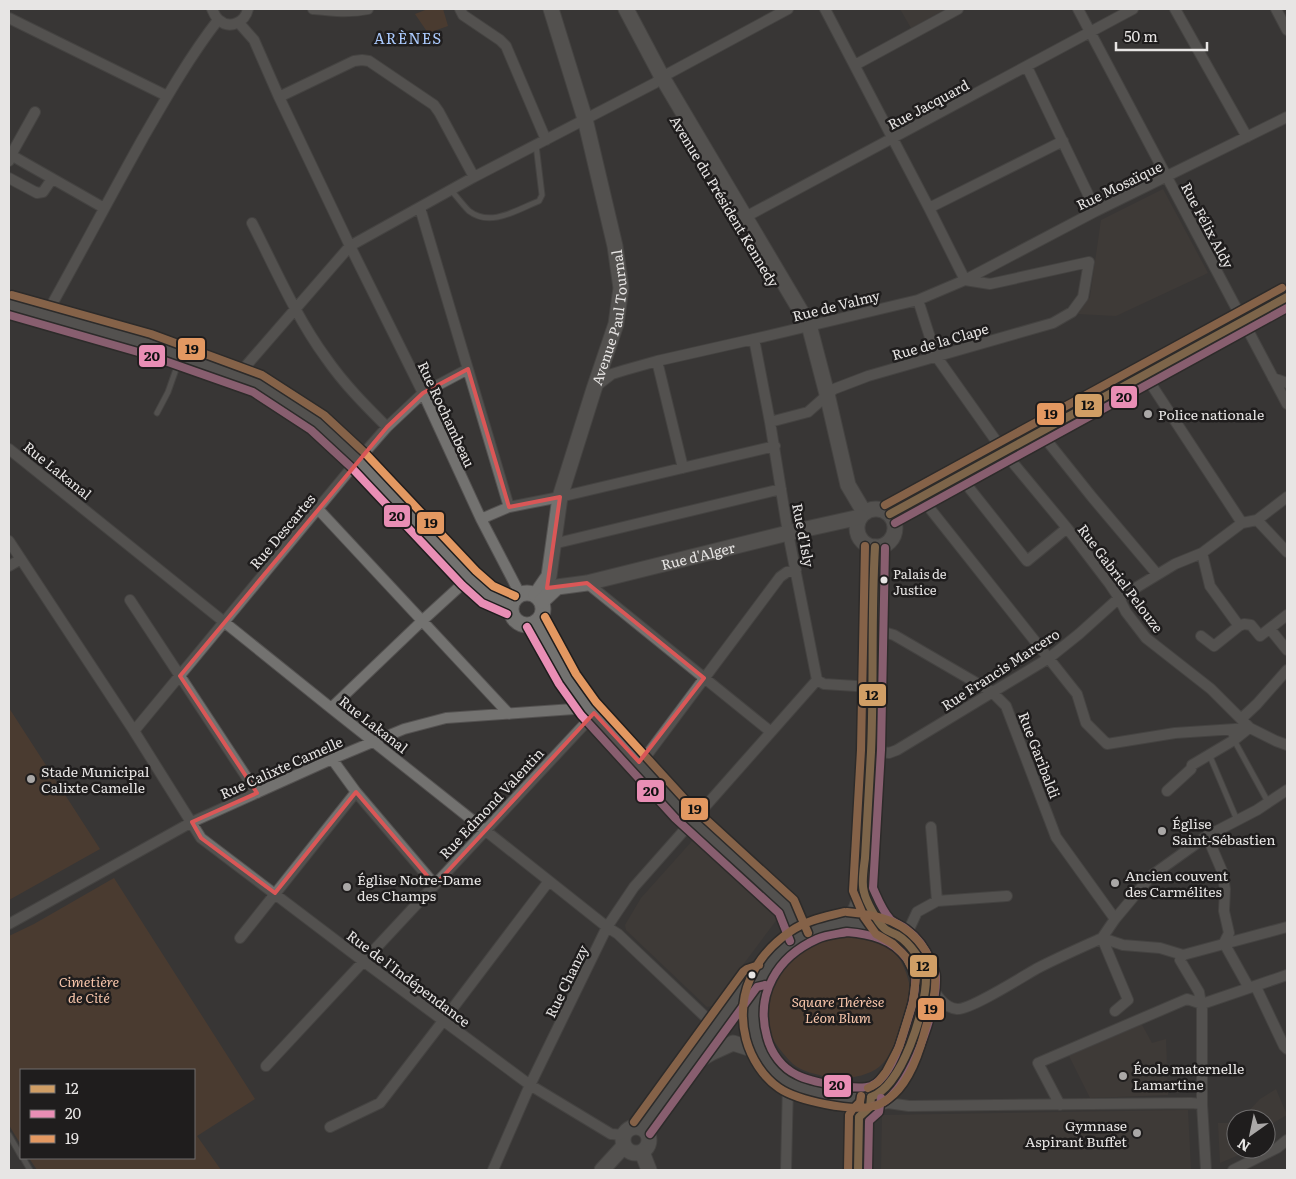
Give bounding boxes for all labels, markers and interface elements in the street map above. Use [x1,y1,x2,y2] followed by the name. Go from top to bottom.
[1116,20,1207,52] scale bar
[1124,24,1158,47] text: 50 m
[374,26,442,49] district label: ARÈNES
[884,74,973,134] street label: Rue Jacquard
[666,111,785,291] street label: Avenue du Président Kennedy
[1073,156,1165,214] street label: Rue Mosaïque
[1177,179,1239,272] street label: Rue Félix Aldy
[586,248,631,388] street label: Avenue Paul Tournal
[790,284,883,326] street label: Rue de Valmy
[889,318,991,364] street label: Rue de la Clape
[177,337,206,361] line badge: 19
[185,338,199,358] text: 19
[138,344,166,368] line badge: 20
[144,345,160,365] text: 20
[414,358,480,470] street label: Rue Rochambeau
[1110,385,1138,409] line badge: 20
[1116,386,1132,406] text: 20
[1074,393,1103,418] line badge: 12
[1081,394,1095,414] text: 12
[1036,402,1065,426] line badge: 19
[1044,403,1058,423] text: 19
[1158,404,1264,424] place label: Police nationale
[1142,408,1154,420] marker: Police nationale
[20,436,97,504] street label: Rue Lakanal
[245,489,319,573] street label: Rue Descartes
[788,501,820,570] street label: Rue d'Isly
[383,504,411,528] line badge: 20
[389,505,405,525] text: 20
[416,511,445,535] line badge: 19
[424,512,438,532] text: 19
[1073,520,1169,636] street label: Rue Gabriel Pelouze
[659,537,737,574] street label: Rue d'Alger
[893,564,947,599] place label: Palais de Justice
[879,575,889,585] marker: Palais de Justice
[937,623,1063,715] street label: Rue Francis Marcero
[858,683,887,707] line badge: 12
[865,684,879,704] text: 12
[335,691,413,757] street label: Rue Lakanal
[1014,709,1066,801] street label: Rue Garibaldi
[216,731,346,803] street label: Rue Calixte Camelle
[434,743,548,863] street label: Rue Edmond Valentin
[41,761,150,797] place label: Stade Municipal Calixte Camelle
[25,773,37,785] marker: Stade Municipal Calixte Camelle
[636,779,665,803] line badge: 20
[643,780,659,800] text: 20
[680,797,709,821] line badge: 19
[688,798,702,818] text: 19
[1172,813,1276,849] place label: Église Saint-Sébastien
[1156,825,1168,837] marker: Église Saint-Sébastien
[1125,865,1228,901] place label: Ancien couvent des Carmélites
[357,869,481,905] place label: Église Notre-Dame des Champs
[1109,877,1121,889] marker: Ancien couvent des Carmélites
[341,881,353,893] marker: Église Notre-Dame des Champs
[343,925,475,1031] street label: Rue de l'Indépendance
[540,940,593,1021] street label: Rue Chanzy
[909,954,938,978] line badge: 12
[916,955,930,975] text: 12
[747,970,757,980] unlabelled marker
[59,971,120,1007] park label: Cimetière de Cité
[791,991,885,1027] park label: Square Thérèse Léon Blum
[917,997,945,1021] line badge: 19
[924,998,938,1018] text: 19
[1133,1058,1244,1094] place label: École maternelle Lamartine
[20,1069,195,1159] legend
[1117,1070,1129,1082] marker: École maternelle Lamartine
[823,1074,852,1098] line badge: 20
[829,1074,845,1094] text: 20
[65,1076,79,1099] text: 12
[65,1101,82,1124] text: 20
[1226,1109,1276,1159] north arrow
[1025,1115,1127,1151] place label: Gymnase Aspirant Buffet
[65,1126,79,1149] text: 19
[1131,1127,1143,1139] marker: Gymnase Aspirant Buffet
[1233,1134,1254,1157] text: N

